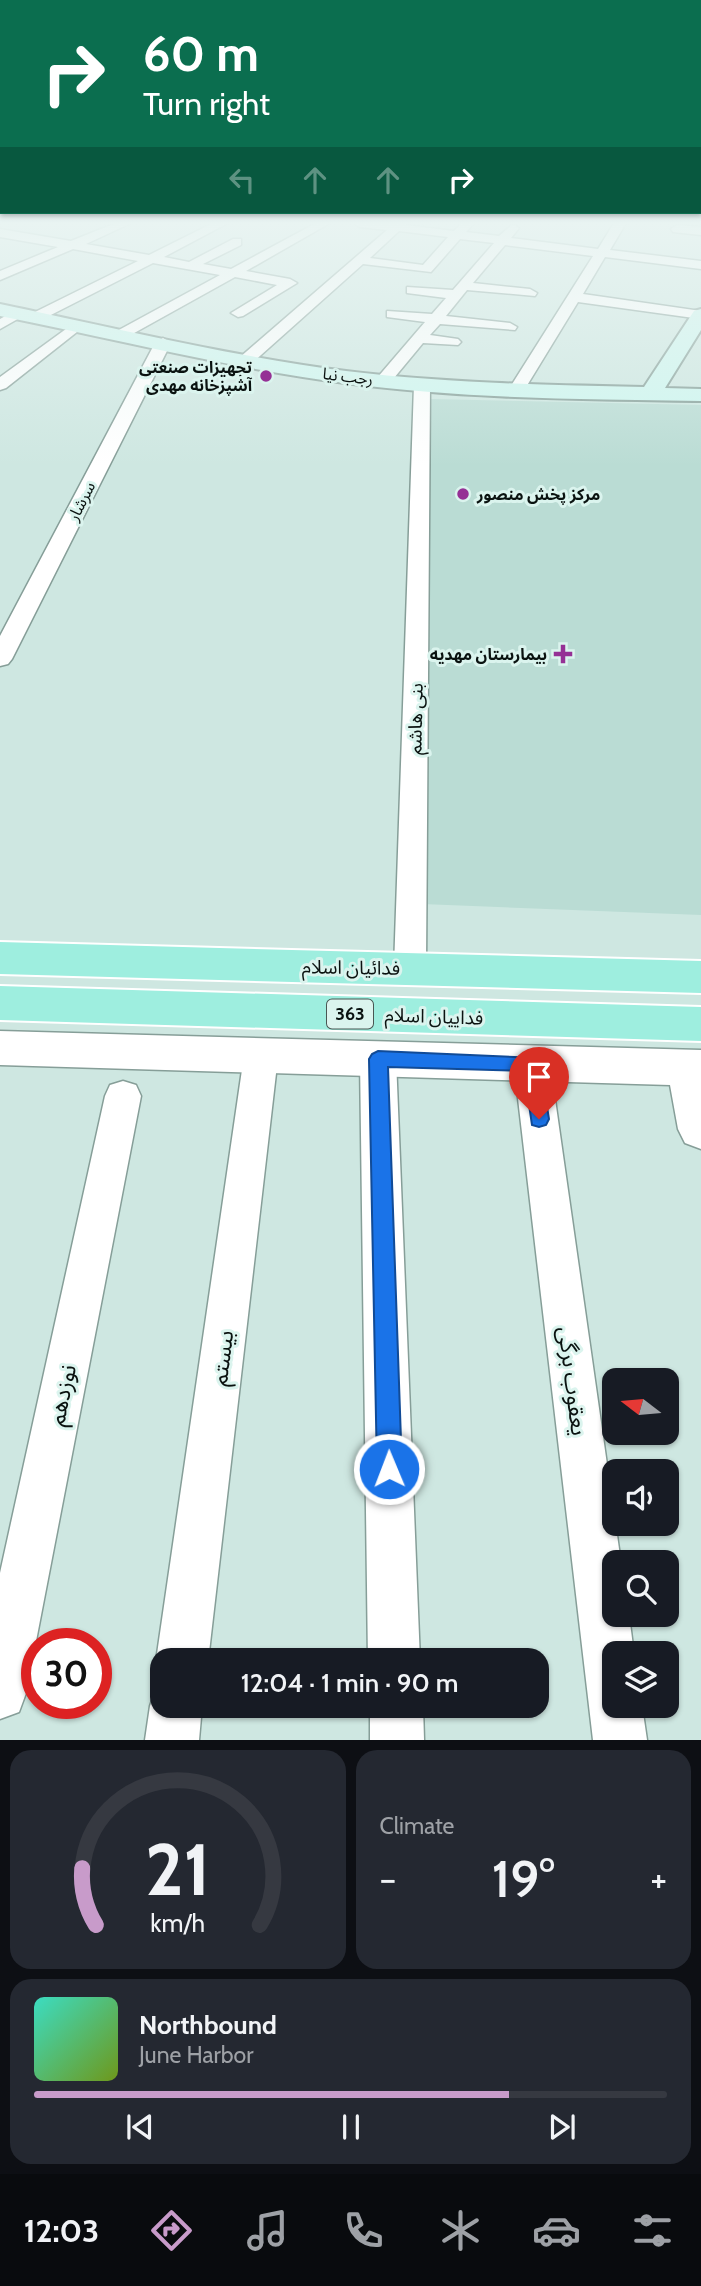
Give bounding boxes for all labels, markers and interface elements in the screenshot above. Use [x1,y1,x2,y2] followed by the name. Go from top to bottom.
[143,24,259,83] text: 60 m
[28,28,119,119] icon: right
[143,84,270,123] text: Turn right
[223,161,261,199] icon: left
[296,161,334,199] icon: ahead
[369,161,407,199] icon: ahead
[442,161,480,199] icon: right
[139,358,253,396] place label: تجهیزات صنعتی آشپزخانه مهدی
[322,364,374,389] street label: رجب نیا
[258,368,274,384] marker: تجهیزات صنعتی آشپزخانه مهدی
[63,478,99,525] street label: سرشار
[476,485,600,505] place label: مركز پخش منصور
[455,486,471,502] marker: مركز پخش منصور
[553,644,573,664] marker: بیمارستان مهدیه
[430,645,547,664] place label: بیمارستان مهدیه
[403,683,431,755] street label: بنی هاشم
[302,955,400,983] street label: فدائیان اسلام
[327,1000,373,1028] road number: 363
[384,1003,484,1033] street label: فداییان اسلام
[509,1047,569,1119] pin
[520,1058,558,1096] icon: arrive
[552,1325,594,1437] street label: یعقوب برگی
[205,1329,242,1388] street label: بیستم
[42,1362,85,1429] street label: نوزدهم
[602,1368,679,1446] north arrow
[602,1368,679,1718] map controls
[352,1432,426,1506] position arrow
[602,1459,679,1536] button: sound
[602,1550,679,1627] button: search
[21,1628,112,1719] speed limit sign: 30
[602,1641,679,1718] button: layers
[241,1667,458,1699] text: 12:04 · 1 min · 90 m
[380,1812,454,1840] text: Climate
[145,1826,210,1914] text: 21
[492,1847,555,1910] text: 19°
[380,1855,396,1902] text: −
[650,1855,667,1902] text: +
[150,1908,205,1938] text: km/h
[139,2009,277,2041] text: Northbound
[139,2041,253,2069] text: June Harbor
[121,2108,159,2146] icon: previous
[332,2108,370,2146] icon: pause
[543,2108,581,2146] icon: next
[147,2206,196,2255] icon: directions
[243,2206,292,2255] icon: music
[339,2206,388,2255] icon: phone
[436,2206,485,2255] icon: climate
[532,2206,581,2255] icon: car
[628,2206,677,2255] icon: filters
[24,2211,99,2250] text: 12:03

